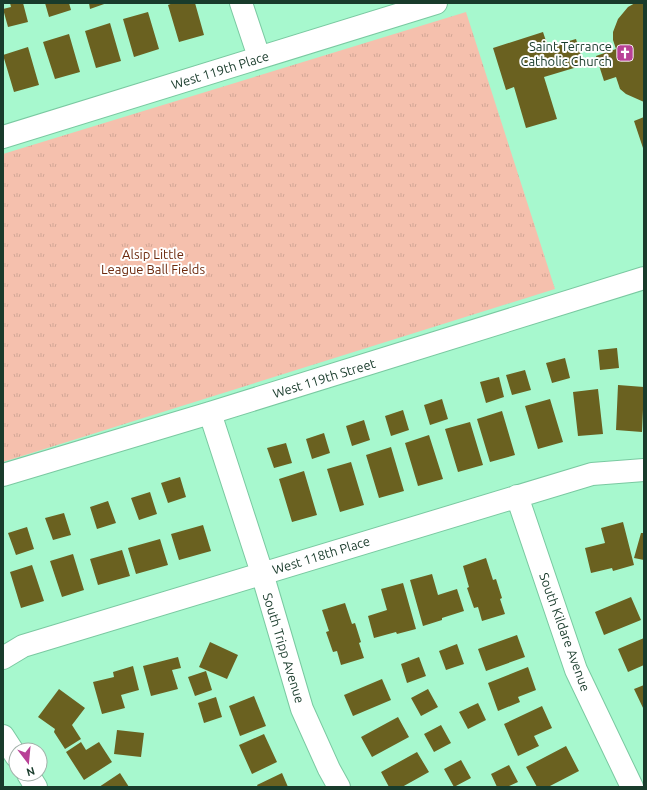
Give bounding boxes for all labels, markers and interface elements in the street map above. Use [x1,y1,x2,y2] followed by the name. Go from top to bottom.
[520,39,612,68] place label: Saint Terrance Catholic Church
[615,43,635,63] church icon: Saint Terrance Catholic Church
[170,48,270,92] street label: West 119th Place
[101,247,205,276] park label: Alsip Little League Ball Fields
[271,356,377,400] street label: West 119th Street
[271,533,371,577] street label: West 118th Place
[537,571,593,693] street label: South Kildare Avenue
[261,591,307,705] street label: South Tripp Avenue
[8,742,48,782] north arrow
[25,765,36,779] text: N

